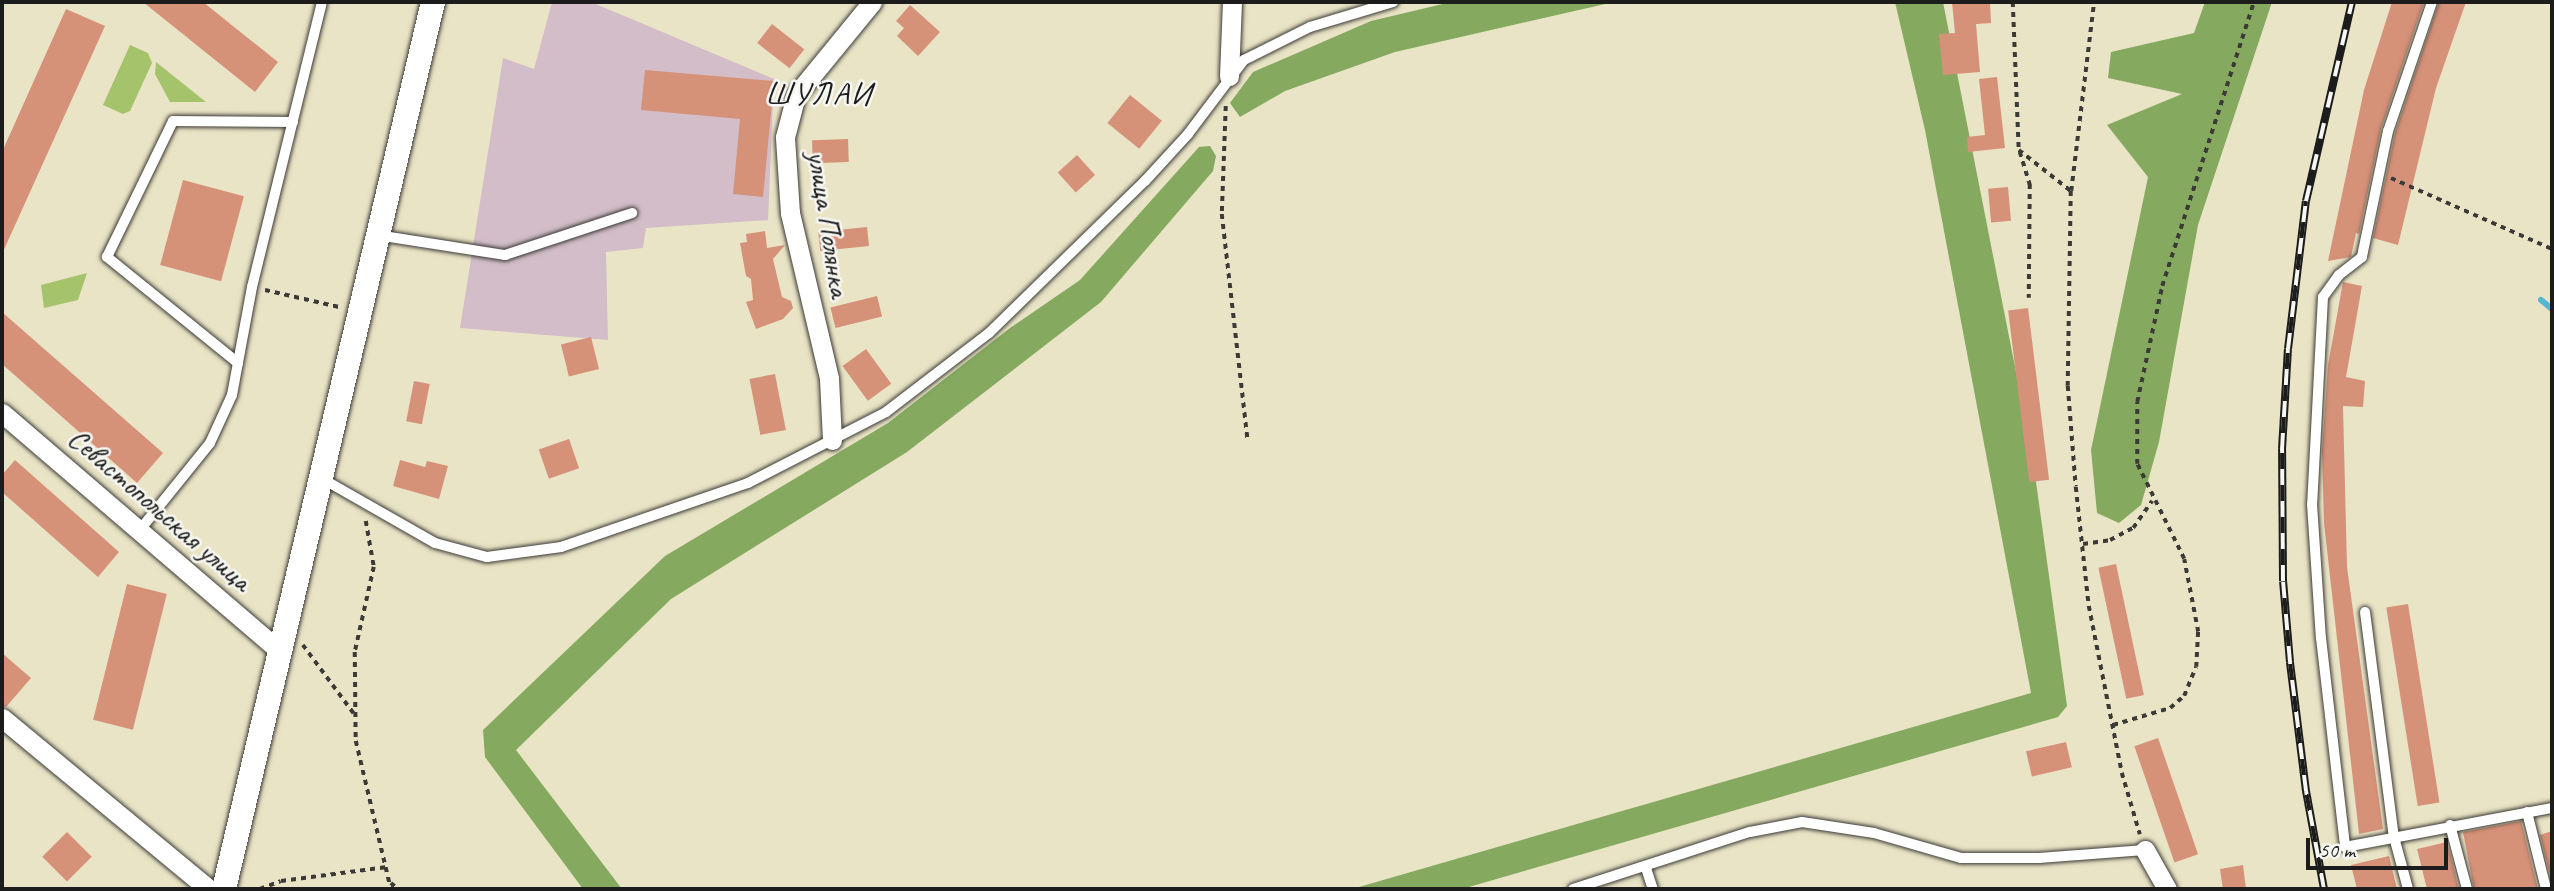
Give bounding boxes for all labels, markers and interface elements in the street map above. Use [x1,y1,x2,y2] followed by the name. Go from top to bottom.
[767,75,871,113] district label: ШУЛАИ
[800,148,858,300] street label: улица Полянка
[61,420,259,598] street label: Севастопольская улица
[2309,824,2451,868] scale bar
[2319,837,2355,863] text: 50 m

